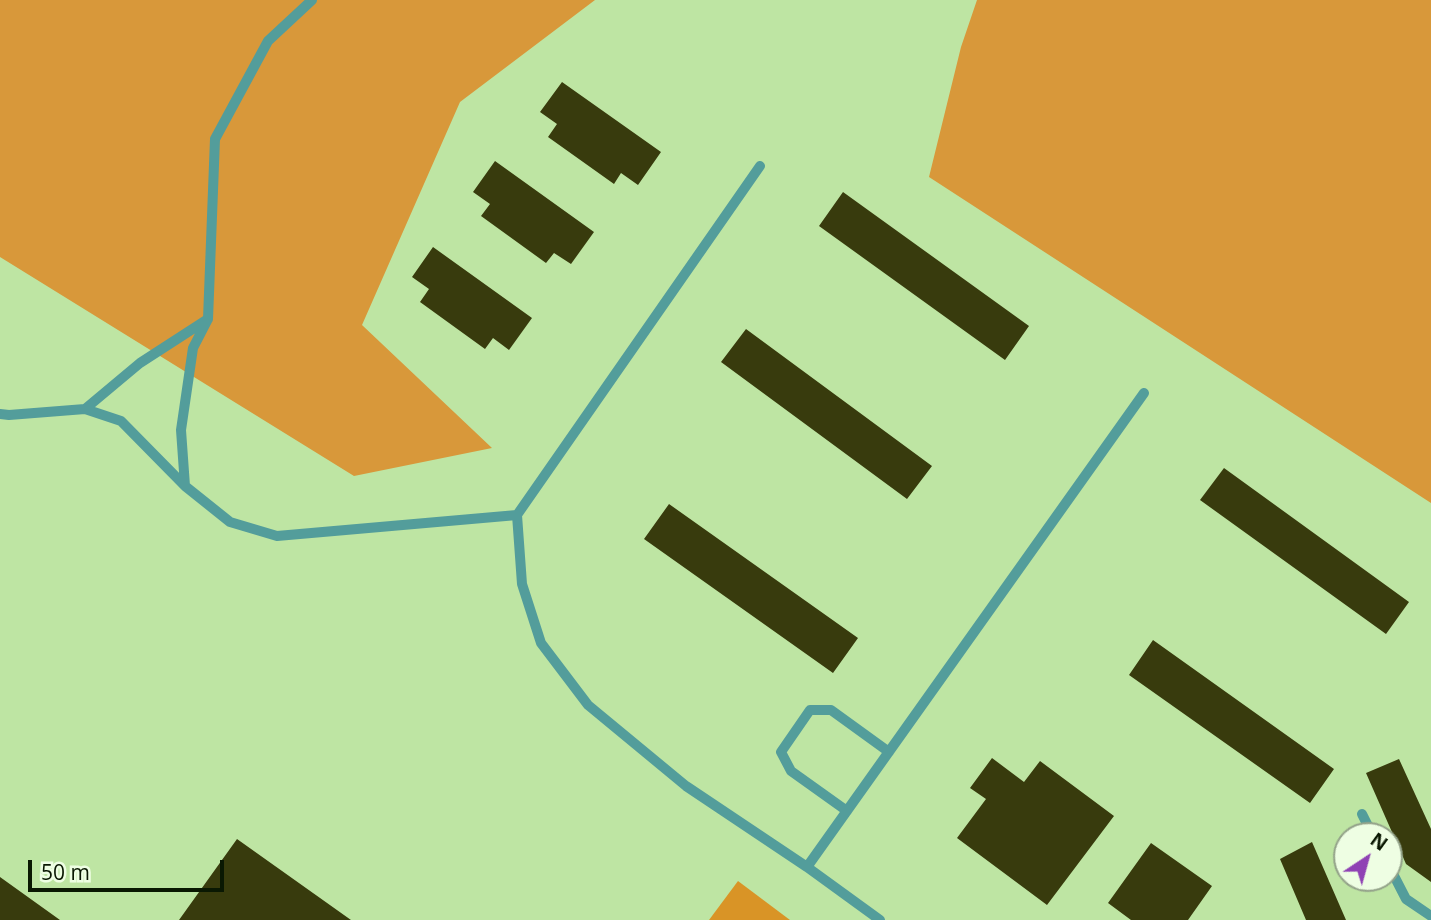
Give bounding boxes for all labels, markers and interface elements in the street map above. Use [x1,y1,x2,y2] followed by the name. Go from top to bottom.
[1333,822,1403,892] north arrow
[1365,827,1393,857] text: N
[32,846,228,890] scale bar
[41,858,90,886] text: 50 m

